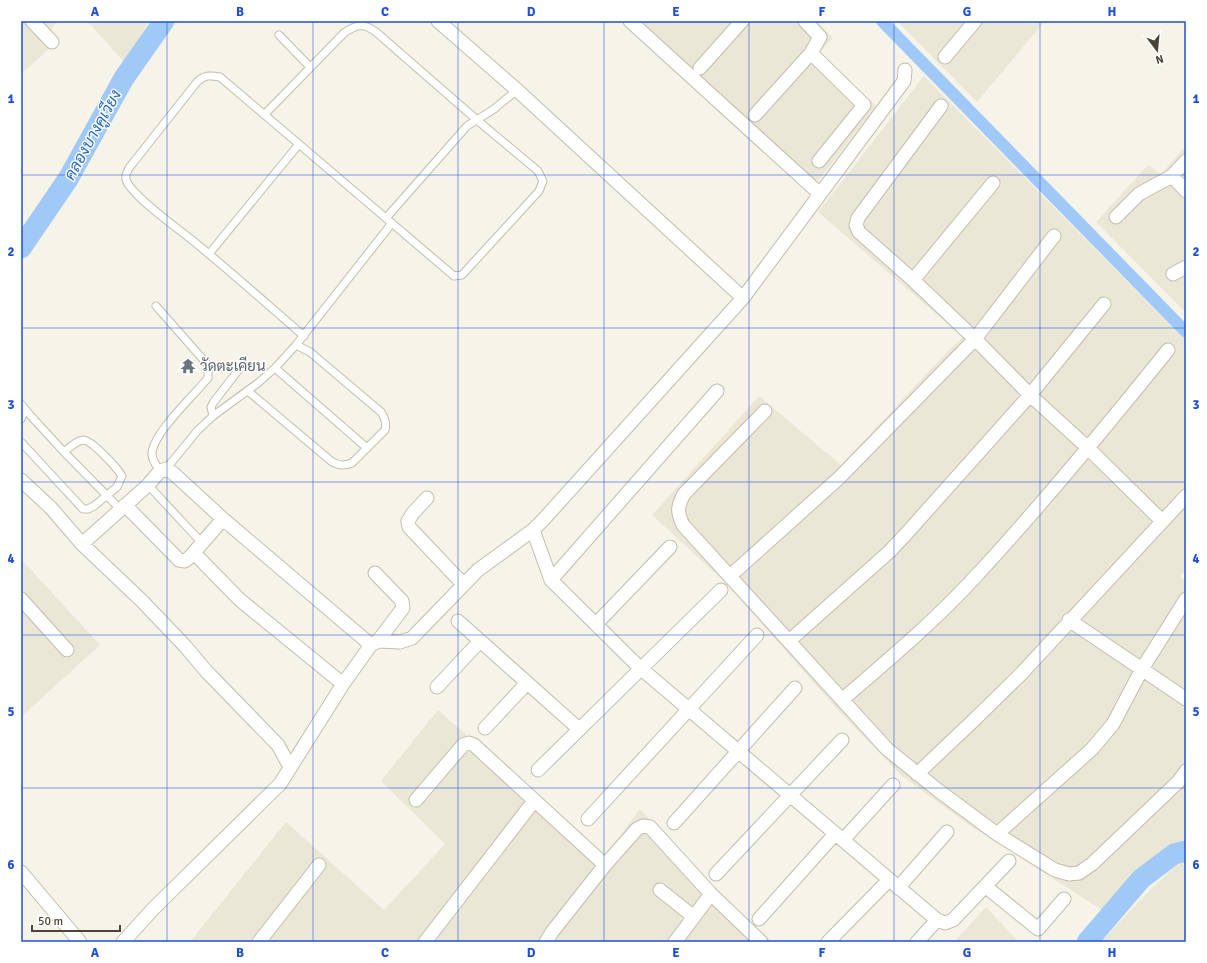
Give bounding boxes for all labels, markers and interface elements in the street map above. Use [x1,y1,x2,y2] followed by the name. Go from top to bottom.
[91,4,100,20] text: A
[236,4,244,20] text: B
[381,4,389,20] text: C
[527,4,536,20] text: D
[672,4,680,20] text: E
[819,4,826,20] text: F
[963,4,971,20] text: G
[1108,4,1116,20] text: H
[1137,30,1177,70] north arrow
[1154,52,1165,66] text: N
[58,85,127,184] water label: คลองบางคูเวียง
[7,91,15,107] text: 1
[1192,91,1200,107] text: 1
[7,244,15,260] text: 2
[1192,244,1200,260] text: 2
[200,356,266,375] place label: วัดตะเคียน
[179,357,197,375] temple icon: วัดตะเคียน
[7,397,15,413] text: 3
[1192,397,1200,413] text: 3
[7,551,15,567] text: 4
[1192,551,1200,567] text: 4
[7,704,15,720] text: 5
[1192,704,1200,720] text: 5
[7,857,15,873] text: 6
[1192,857,1200,873] text: 6
[32,907,120,933] scale bar
[38,914,63,929] text: 50 m
[91,945,100,961] text: A
[236,945,244,961] text: B
[381,945,389,961] text: C
[527,945,536,961] text: D
[672,945,680,961] text: E
[819,945,826,961] text: F
[963,945,971,961] text: G
[1108,945,1116,961] text: H

